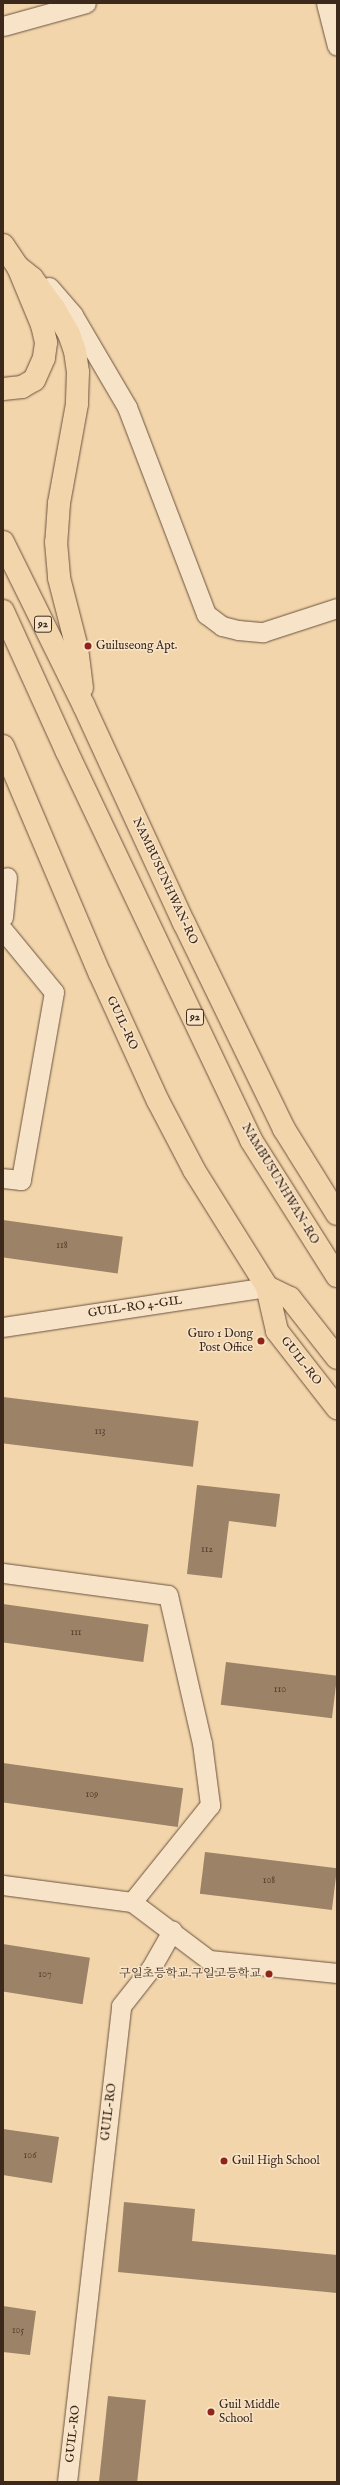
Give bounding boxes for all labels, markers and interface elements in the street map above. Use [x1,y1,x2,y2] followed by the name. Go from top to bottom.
[34,615,52,633] road number: 92
[96,639,177,653] place label: Guiluseong Apt.
[83,641,93,651] marker: Guiluseong Apt.
[129,815,201,947] street label: NAMBUSUNHWAN-RO
[103,994,141,1052] street label: GUIL-RO
[186,1008,204,1026] road number: 92
[238,1121,322,1247] street label: NAMBUSUNHWAN-RO
[56,1240,68,1252] house number: 118
[87,1293,183,1321] street label: GUIL-RO 4-GIL
[188,1327,253,1355] place label: Guro 1 Dong Post Office
[278,1334,324,1388] street label: GUIL-RO
[256,1336,266,1346] marker: Guro 1 Dong Post Office
[94,1426,106,1438] house number: 113
[201,1544,213,1556] house number: 112
[70,1627,82,1639] house number: 111
[274,1684,286,1696] house number: 110
[86,1789,98,1801] house number: 109
[263,1875,275,1887] house number: 108
[119,1967,261,1981] place label: 구일초등학교.구일고등학교
[38,1969,52,1981] house number: 107
[264,1969,274,1979] marker: 구일초등학교.구일고등학교
[98,2082,120,2142] street label: GUIL-RO
[24,2150,36,2162] house number: 106
[232,2154,320,2168] place label: Guil High School
[219,2156,229,2166] marker: Guil High School
[12,2325,24,2337] house number: 105
[219,2398,280,2426] place label: Guil Middle School
[63,2405,83,2463] street label: GUIL-RO
[206,2407,216,2417] marker: Guil Middle School

